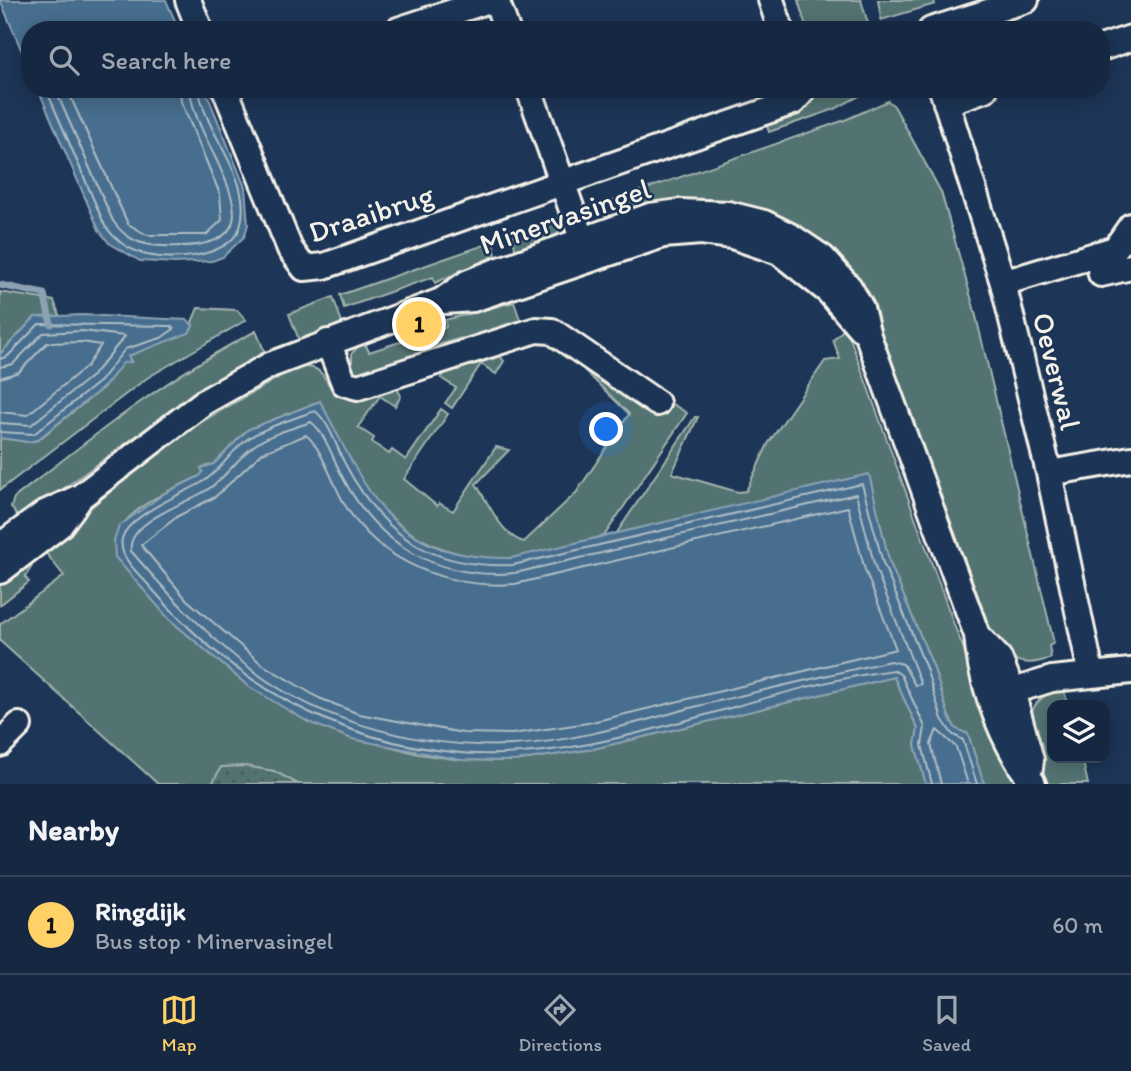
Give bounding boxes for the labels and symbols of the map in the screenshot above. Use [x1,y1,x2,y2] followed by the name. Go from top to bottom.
[475,169,656,263] street label: Minervasingel
[304,175,439,251] street label: Draaibrug
[396,298,442,350] pin: 1
[1025,308,1090,434] street label: Oeverwal
[589,412,623,446] your location

